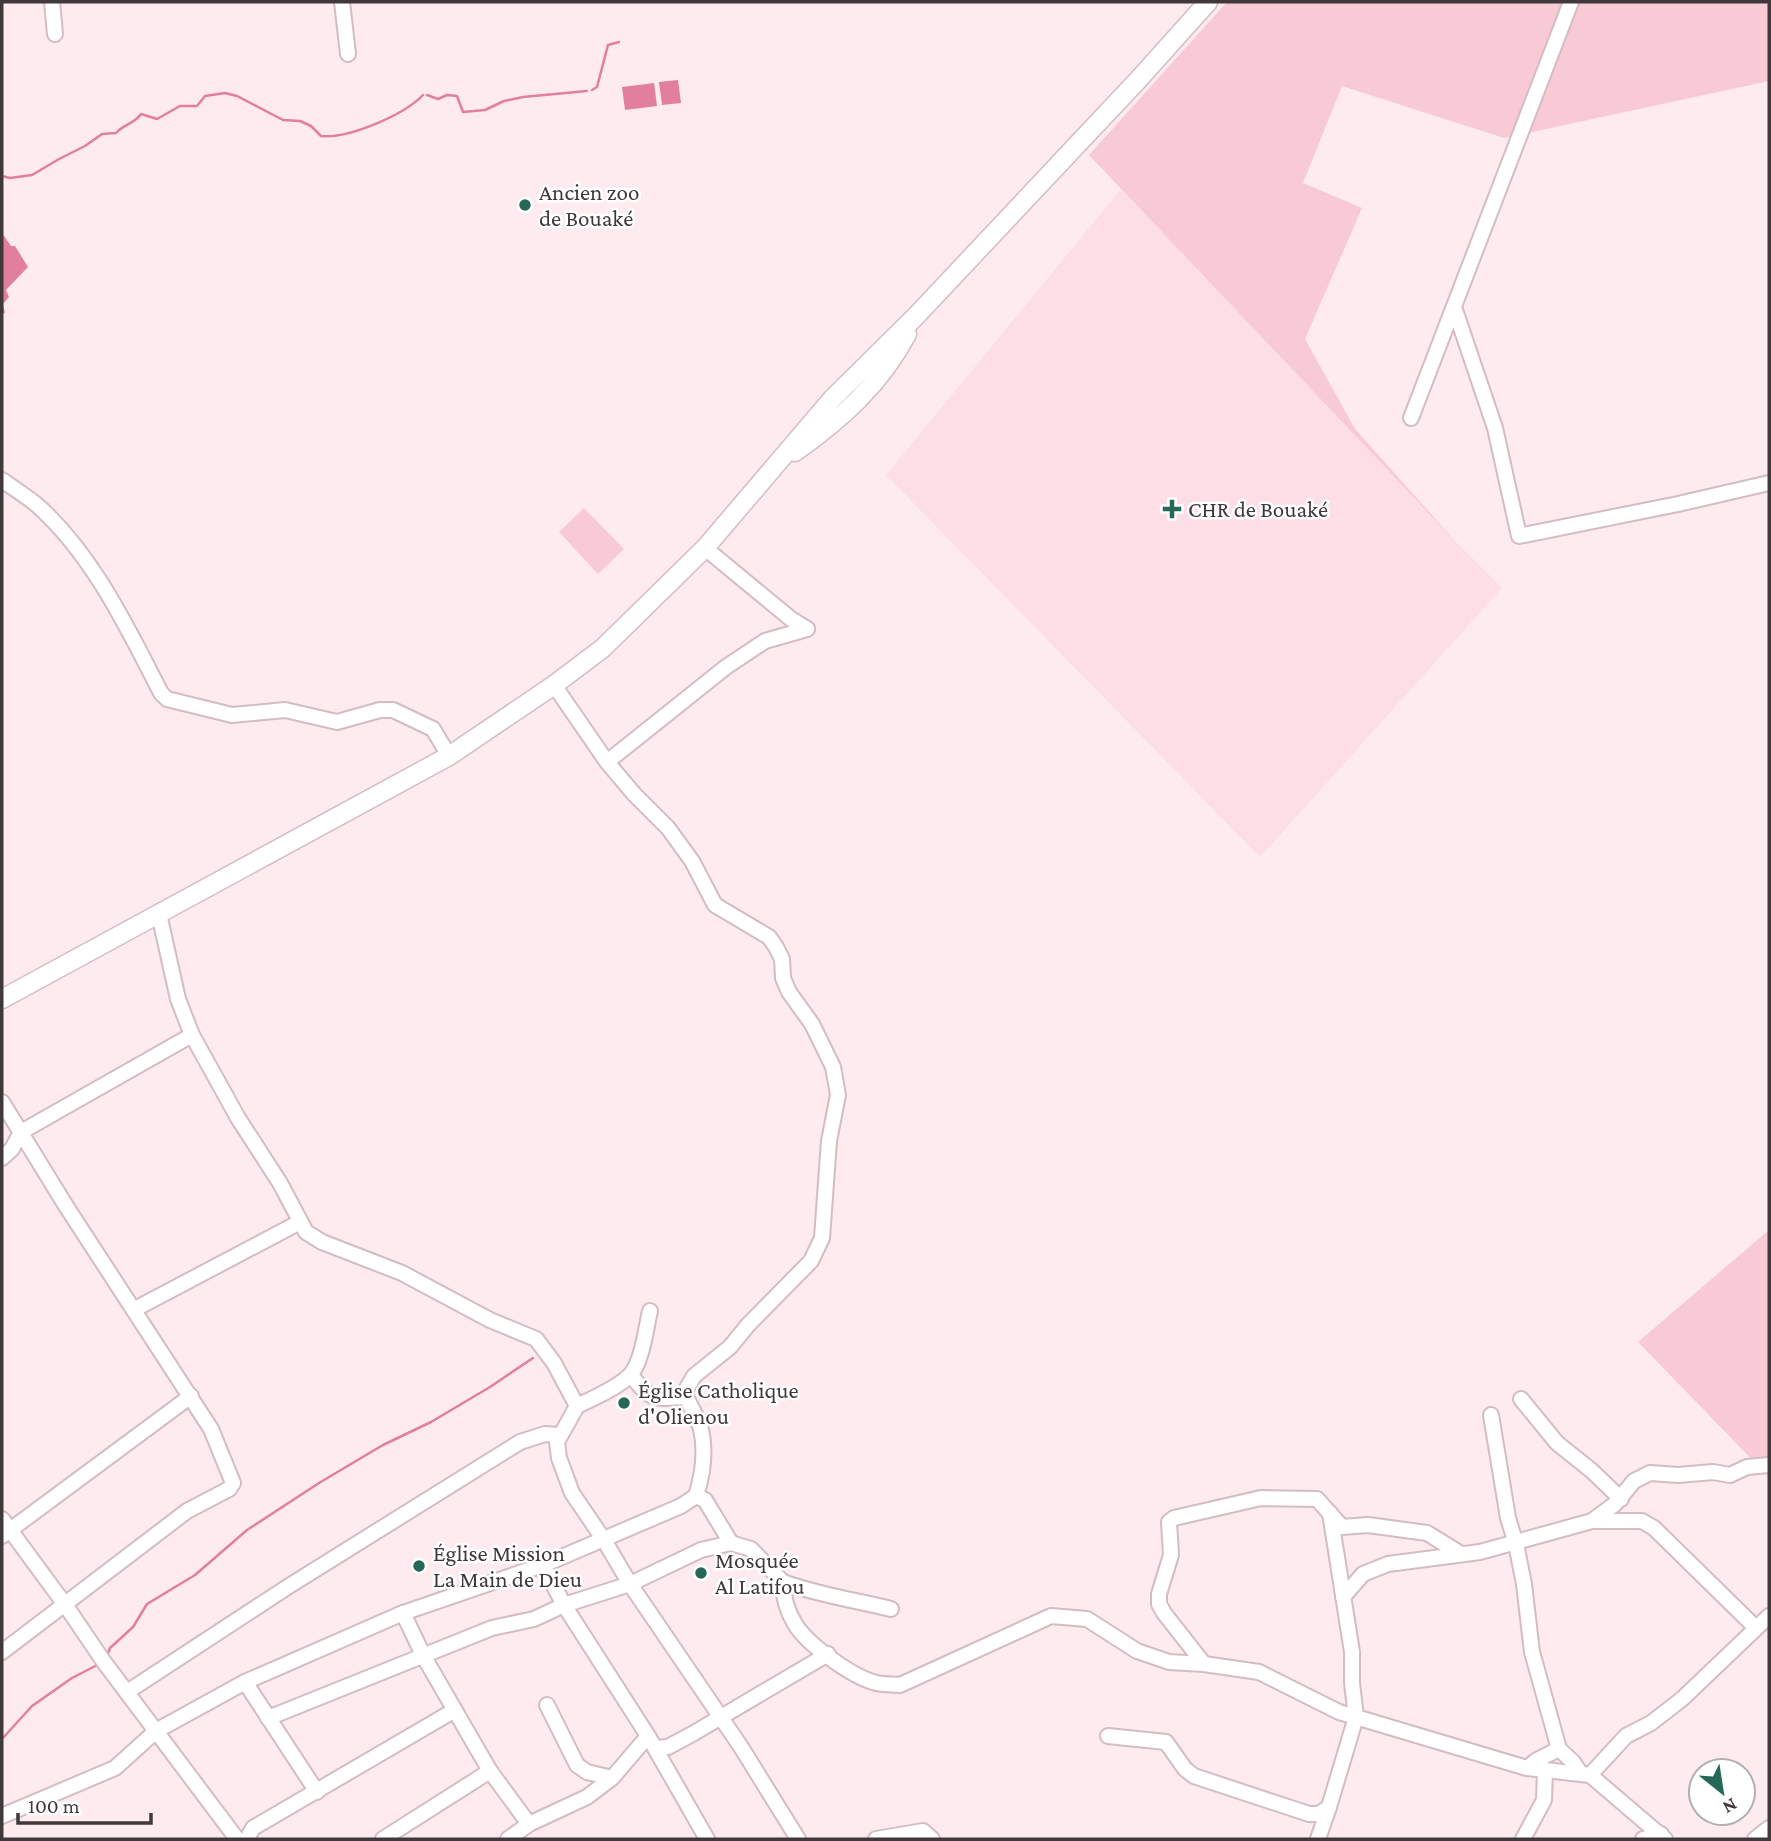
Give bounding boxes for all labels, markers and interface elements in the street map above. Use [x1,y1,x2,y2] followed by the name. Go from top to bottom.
[539,179,639,231] place label: Ancien zoo de Bouaké
[517,197,533,213] marker: Ancien zoo de Bouaké
[1188,496,1328,522] place label: CHR de Bouaké
[1162,499,1182,519] marker: CHR de Bouaké
[638,1377,799,1429] place label: Église Catholique d'Olienou
[616,1395,632,1411] marker: Église Catholique d'Olienou
[433,1540,582,1592] place label: Église Mission La Main de Dieu
[715,1547,804,1599] place label: Mosquée Al Latifou
[411,1558,427,1574] marker: Église Mission La Main de Dieu
[693,1565,709,1581] marker: Mosquée Al Latifou
[1687,1757,1757,1827] north arrow
[18,1782,150,1826] scale bar
[28,1794,80,1818] text: 100 m
[1719,1794,1741,1819] text: N

